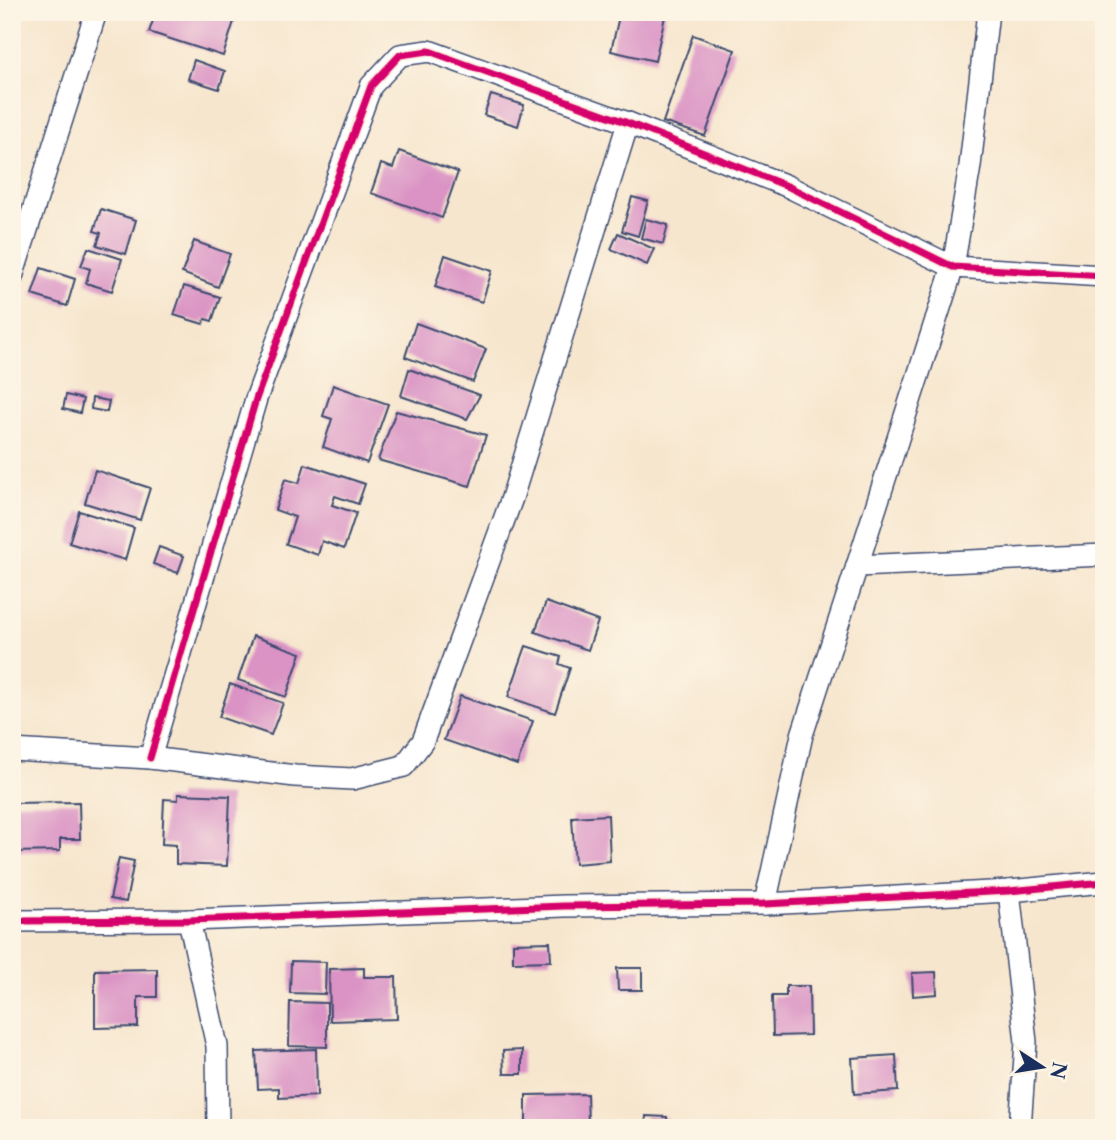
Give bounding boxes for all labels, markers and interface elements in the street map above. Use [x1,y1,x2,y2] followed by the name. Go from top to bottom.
[1007,1032,1078,1102] north arrow
[1045,1060,1071,1081] text: N

